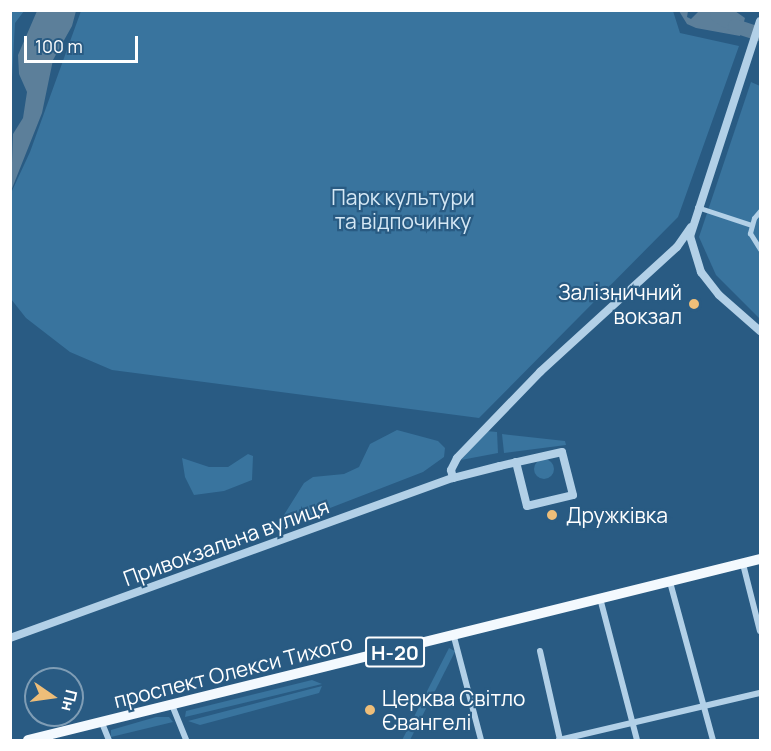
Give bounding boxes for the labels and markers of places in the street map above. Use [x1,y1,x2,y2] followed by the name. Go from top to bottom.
[558,279,682,329] place label: Залізничний вокзал
[687,297,701,311] marker: Залізничний вокзал
[566,502,668,528] place label: Дружківка
[543,506,561,524] marker: Дружківка
[382,685,525,735] place label: Церква Світло Євангелі
[363,703,377,717] marker: Церква Світло Євангелі

